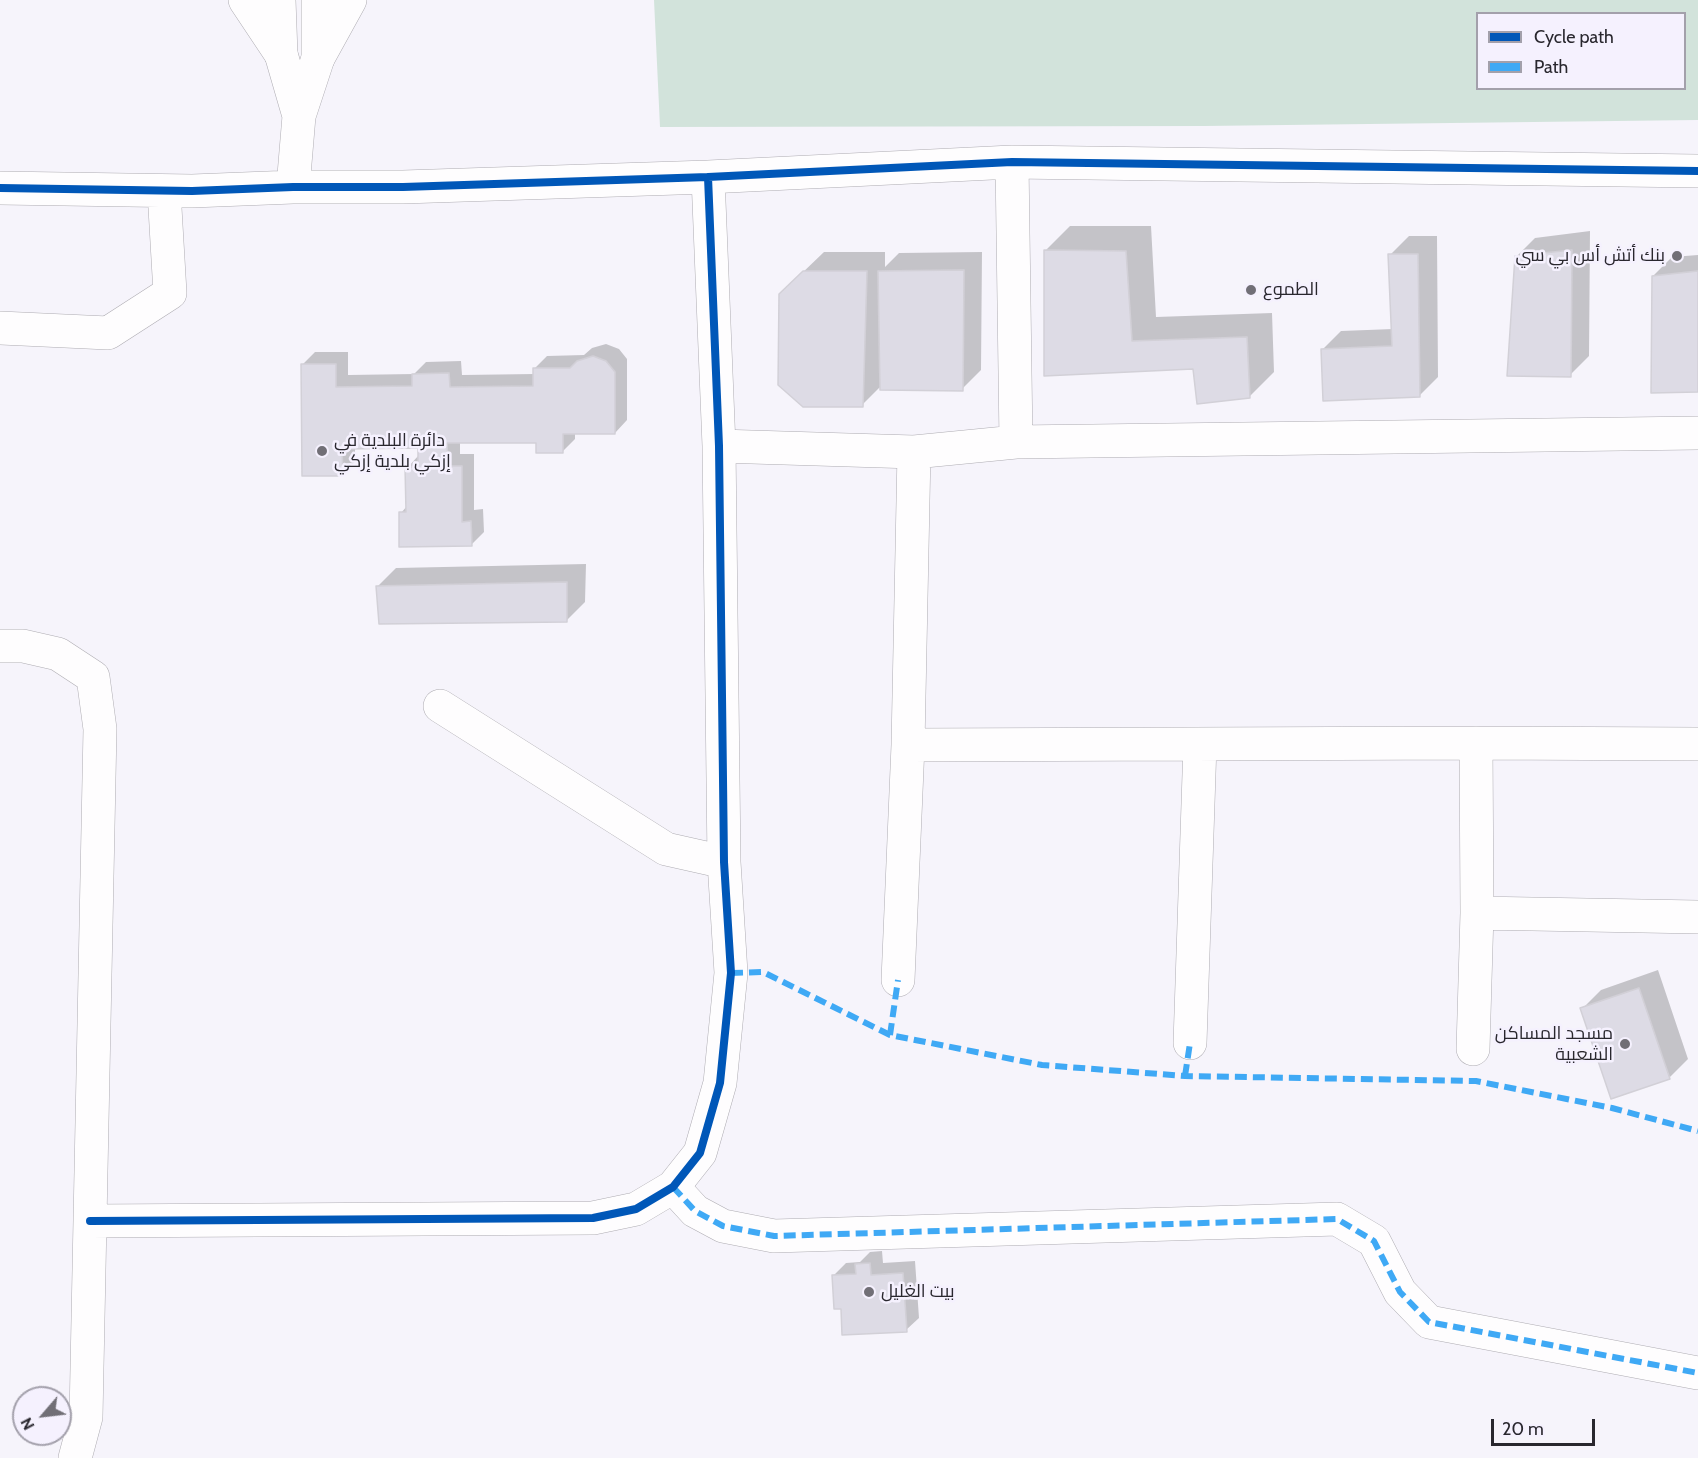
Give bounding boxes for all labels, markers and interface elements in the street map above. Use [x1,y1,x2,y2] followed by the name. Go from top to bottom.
[1476,12,1686,90] legend
[1534,26,1614,48] text: Cycle path
[1534,56,1568,78] text: Path
[1515,245,1665,267] place label: بنك أتش أس بي سي
[1670,249,1684,263] marker: بنك أتش أس بي سي
[1263,279,1319,301] place label: الطموع
[1244,283,1258,297] marker: الطموع
[334,430,451,472] place label: دائرة البلدية في إزكي بلدية إزكي
[315,444,329,458] marker: دائرة البلدية في إزكي بلدية إزكي
[1495,1023,1613,1066] place label: مسجد المساكن الشعبية
[1618,1037,1632,1051] marker: مسجد المساكن الشعبية
[881,1281,954,1303] place label: بيت الغليل
[862,1285,876,1299] marker: بيت الغليل
[12,1386,72,1446] north arrow
[1494,1407,1598,1445] scale bar
[16,1414,38,1433] text: N
[1502,1418,1544,1440] text: 20 m

